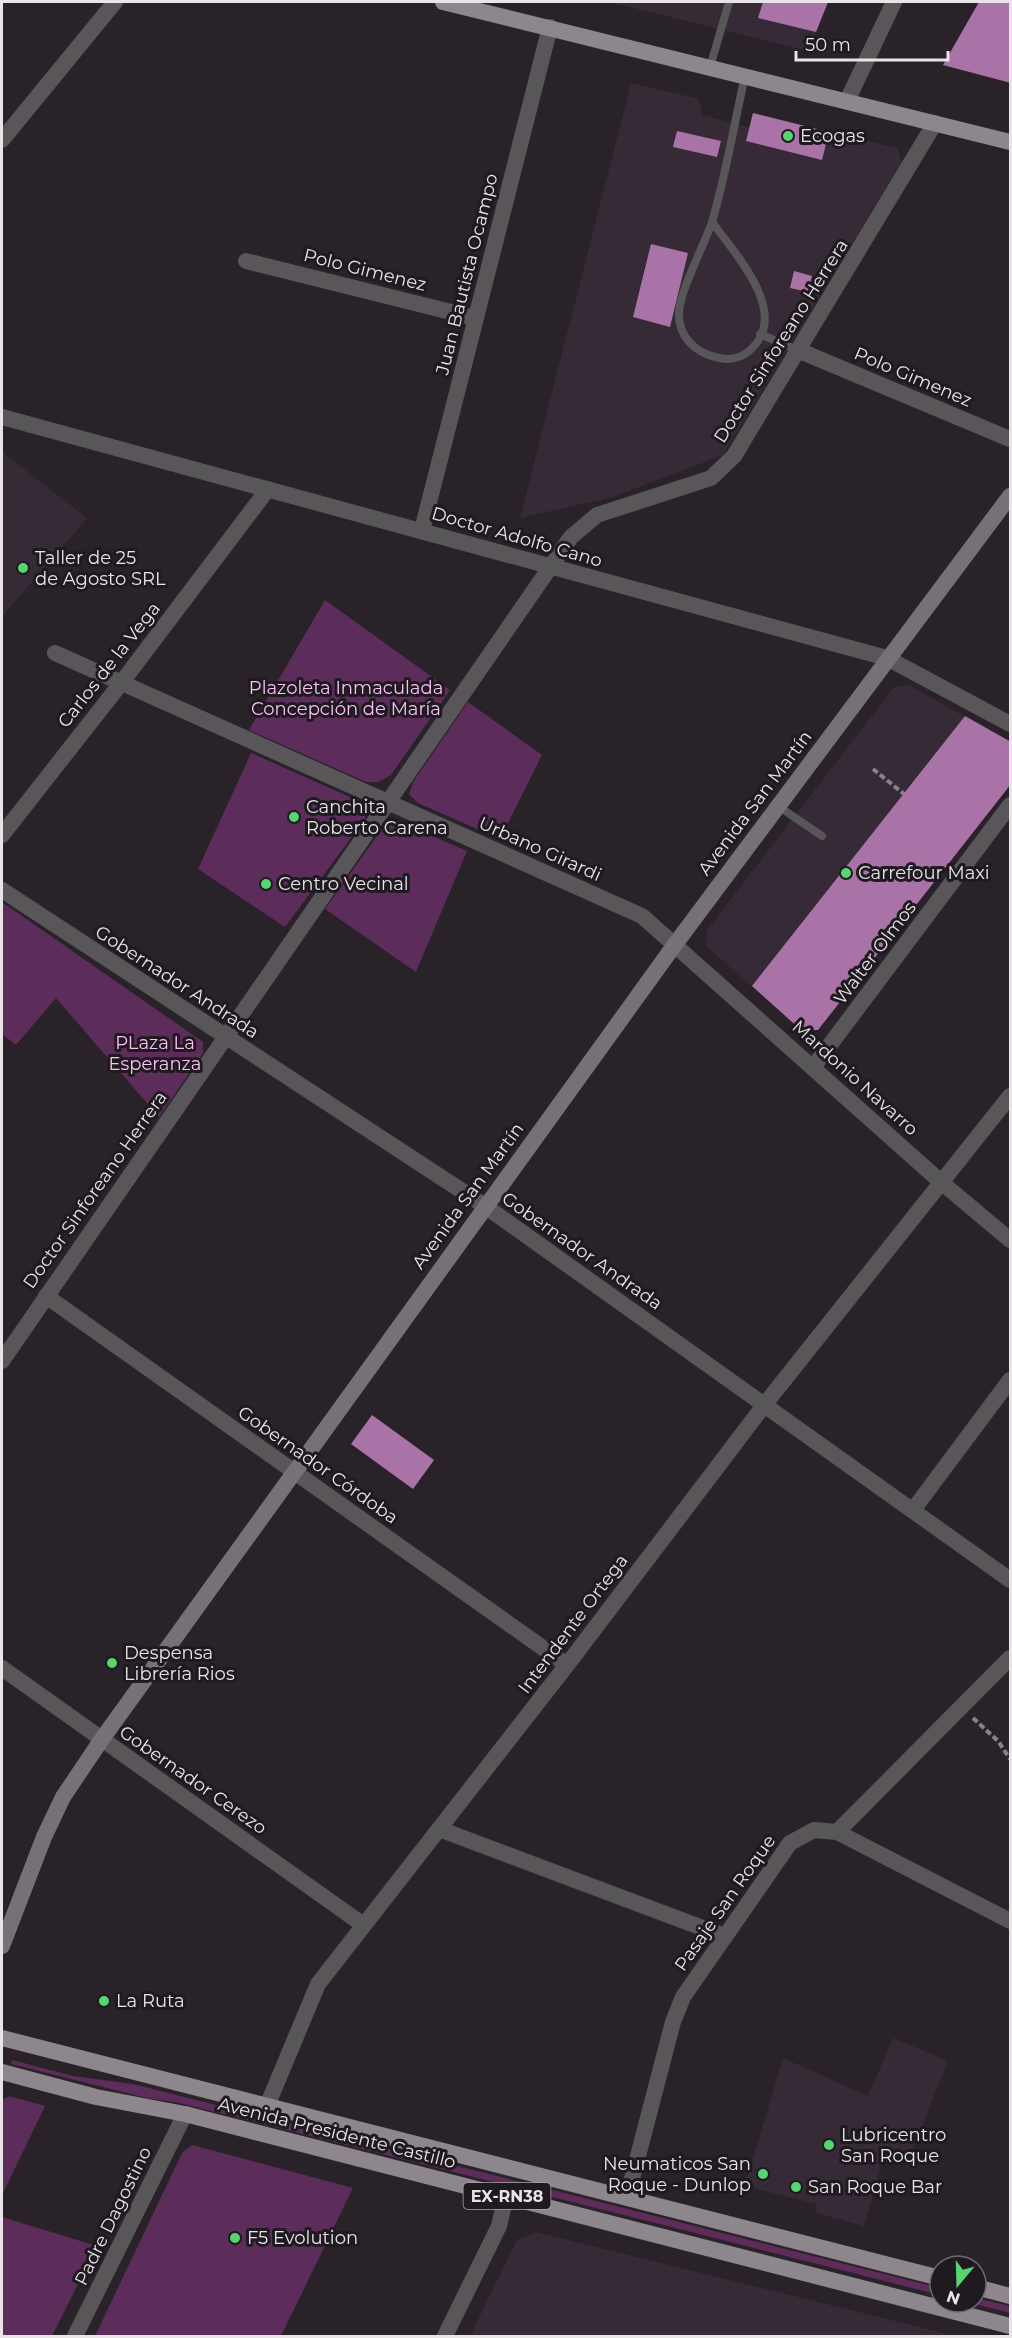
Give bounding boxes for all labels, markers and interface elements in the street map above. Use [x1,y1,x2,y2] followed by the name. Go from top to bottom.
[796,24,948,62] scale bar
[805,34,851,56] text: 50 m
[800,125,865,147] place label: Ecogas
[781,129,795,143] marker: Ecogas
[431,171,503,378] street label: Juan Bautista Ocampo
[709,235,853,447] street label: Doctor Sinforeano Herrera
[301,244,429,296] street label: Polo Gimenez
[851,342,975,412] street label: Polo Gimenez
[429,502,605,572] street label: Doctor Adolfo Cano
[35,547,166,590] place label: Taller de 25 de Agosto SRL
[16,561,30,575] marker: Taller de 25 de Agosto SRL
[53,598,165,732] street label: Carlos de la Vega
[249,677,443,720] park label: Plazoleta Inmaculada Concepción de María
[693,726,817,880] street label: Avenida San Martín
[306,796,448,839] place label: Canchita Roberto Carena
[287,810,301,824] marker: Canchita Roberto Carena
[475,812,605,886] street label: Urbano Girardi
[858,862,990,884] place label: Carrefour Maxi
[839,866,853,880] marker: Carrefour Maxi
[278,873,409,895] place label: Centro Vecinal
[259,877,273,891] marker: Centro Vecinal
[829,897,921,1009] street label: Walter Olmos
[91,921,263,1043] street label: Gobernador Andrada
[788,1016,922,1140] street label: Mardonio Navarro
[109,1032,201,1075] park label: PLaza La Esperanza
[18,1087,172,1293] street label: Doctor Sinforeano Herrera
[408,1119,528,1273] street label: Avenida San Martín
[498,1187,666,1315] street label: Gobernador Andrada
[234,1401,402,1529] street label: Gobernador Córdoba
[513,1550,633,1698] street label: Intendente Ortega
[124,1642,235,1685] place label: Despensa Librería Rios
[105,1656,119,1670] marker: Despensa Librería Rios
[115,1721,271,1839] street label: Gobernador Cerezo
[670,1831,780,1975] street label: Pasaje San Roque
[116,1990,185,2012] place label: La Ruta
[97,1994,111,2008] marker: La Ruta
[216,2093,458,2173] street label: Avenida Presidente Castillo
[841,2124,946,2167] place label: Lubricentro San Roque
[822,2138,836,2152] marker: Lubricentro San Roque
[70,2143,156,2289] street label: Padre Dagostino
[603,2153,751,2196] place label: Neumaticos San Roque - Dunlop
[756,2167,770,2181] marker: Neumaticos San Roque - Dunlop
[808,2176,942,2198] place label: San Roque Bar
[789,2180,803,2194] marker: San Roque Bar
[464,2183,550,2209] road number: EX-RN38
[247,2227,358,2249] place label: F5 Evolution
[228,2231,242,2245] marker: F5 Evolution
[928,2254,988,2314] north arrow
[944,2287,962,2309] text: N

